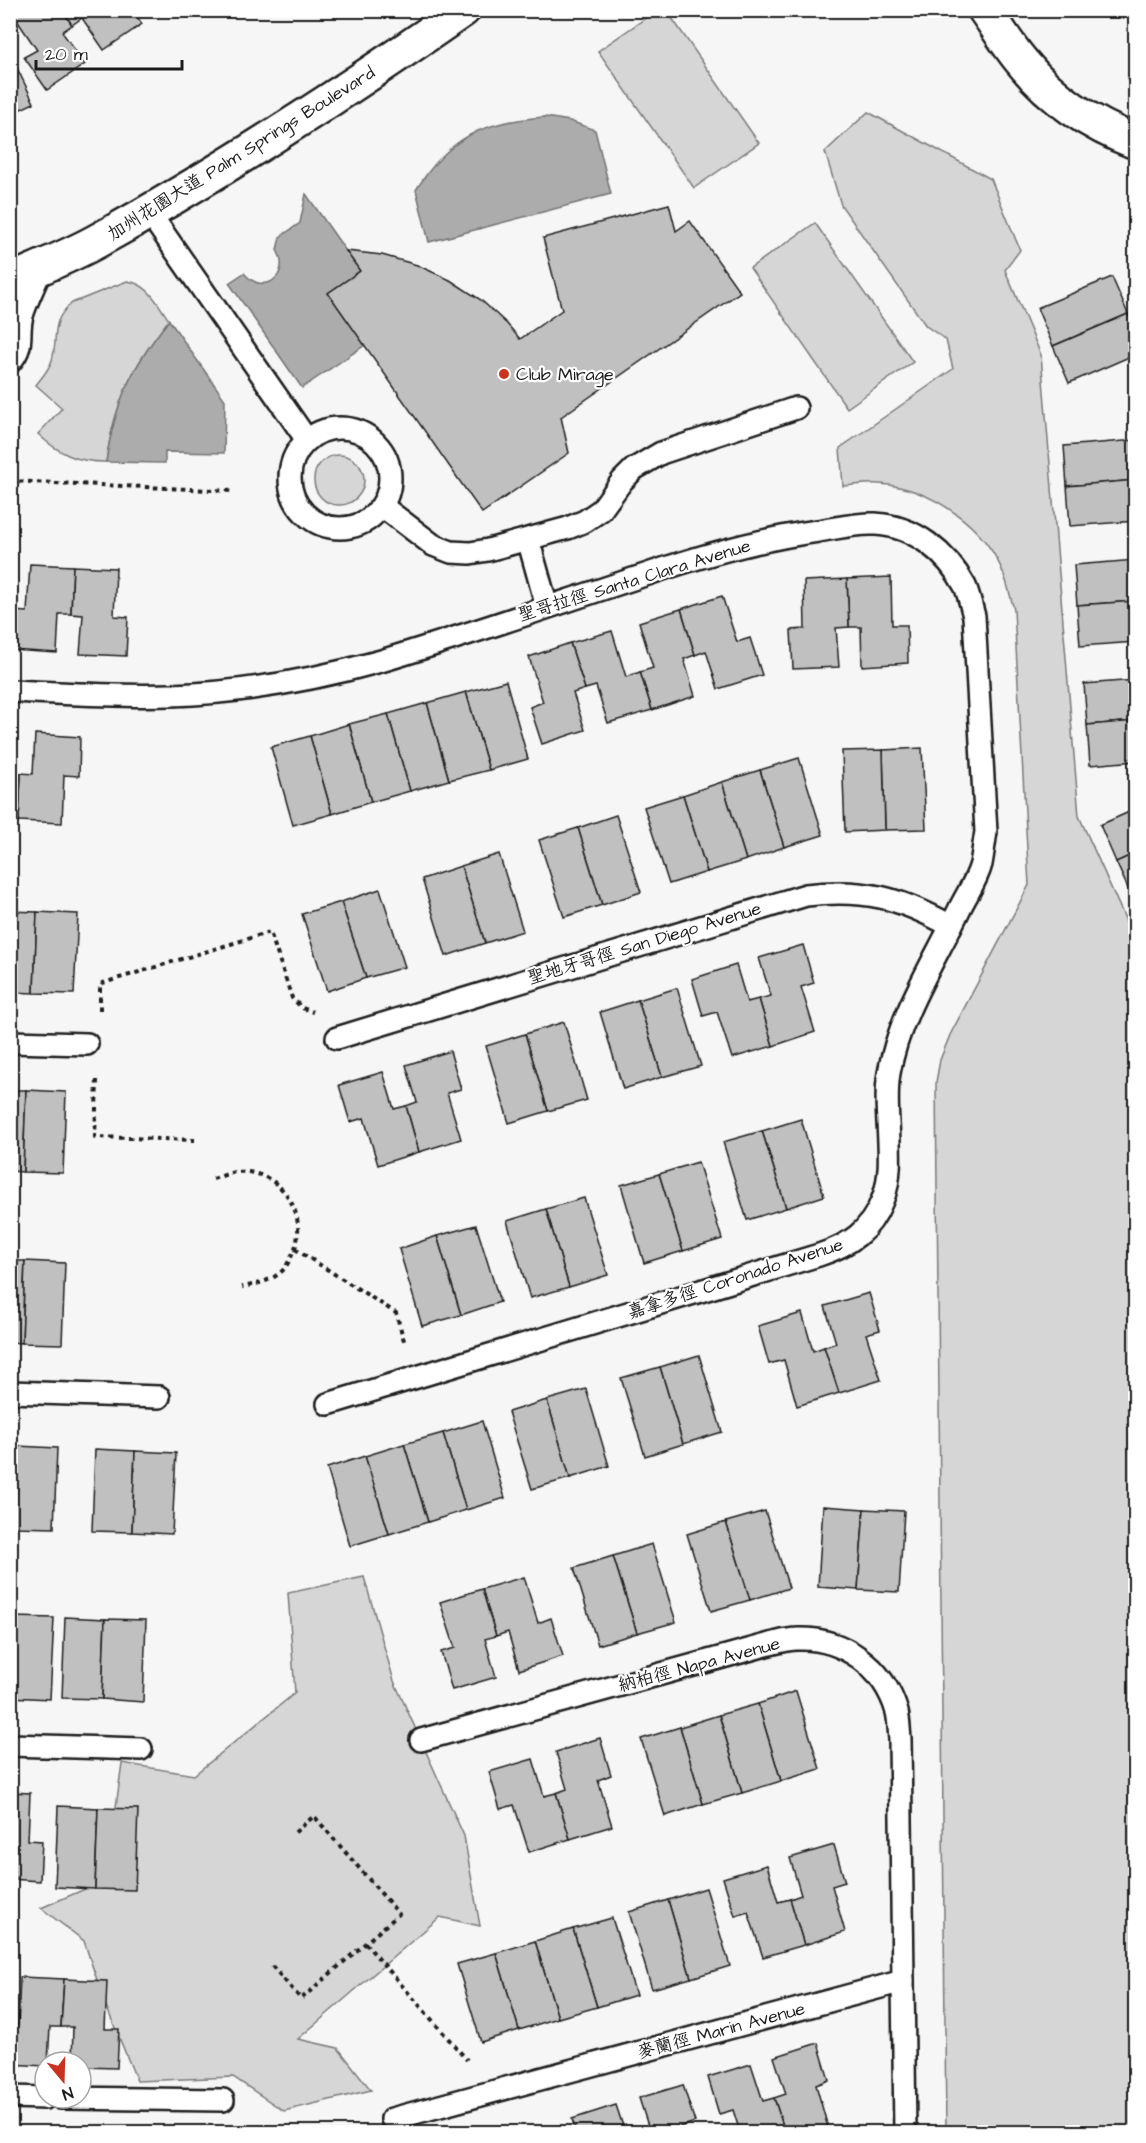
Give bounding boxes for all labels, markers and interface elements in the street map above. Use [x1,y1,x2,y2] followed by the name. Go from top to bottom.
[36,33,182,71] scale bar
[45,42,88,67] text: 20 m
[103,60,380,247] street label: 加州花園大道 Palm Springs Boulevard
[516,362,614,388] place label: Club Mirage
[497,367,511,381] marker: Club Mirage
[515,533,754,628] street label: 聖哥拉徑 Santa Clara Avenue
[524,896,765,992] street label: 聖地牙哥徑 San Diego Avenue
[624,1232,846,1325] street label: 嘉拿多徑 Coronado Avenue
[615,1631,783,1698] street label: 納柏徑 Napa Avenue
[635,1996,808,2065] street label: 麥蘭徑 Marin Avenue
[33,2050,93,2110] north arrow
[59,2081,76,2105] text: N

